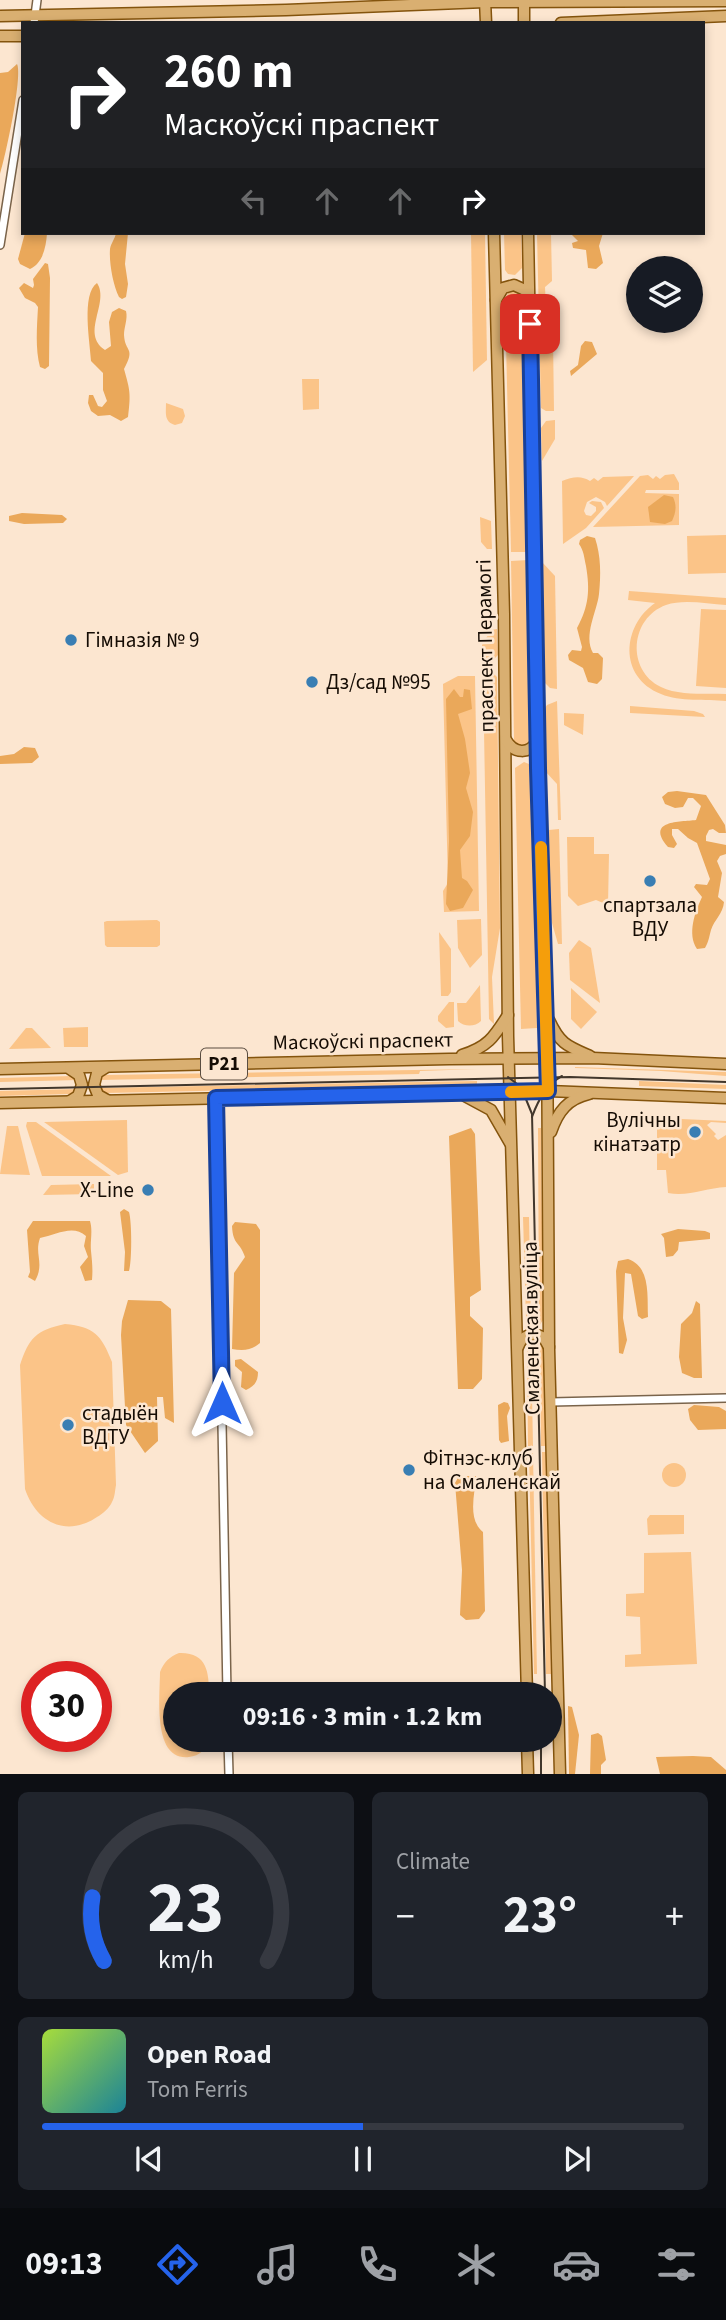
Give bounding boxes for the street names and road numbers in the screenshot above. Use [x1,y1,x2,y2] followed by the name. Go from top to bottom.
[468,559,502,733] street label: праспект Перамогі
[272,1024,454,1058] street label: Маскоўскі праспект
[201,1048,247,1080] road number: Р21
[514,1241,548,1415] street label: Смаленская вуліца

